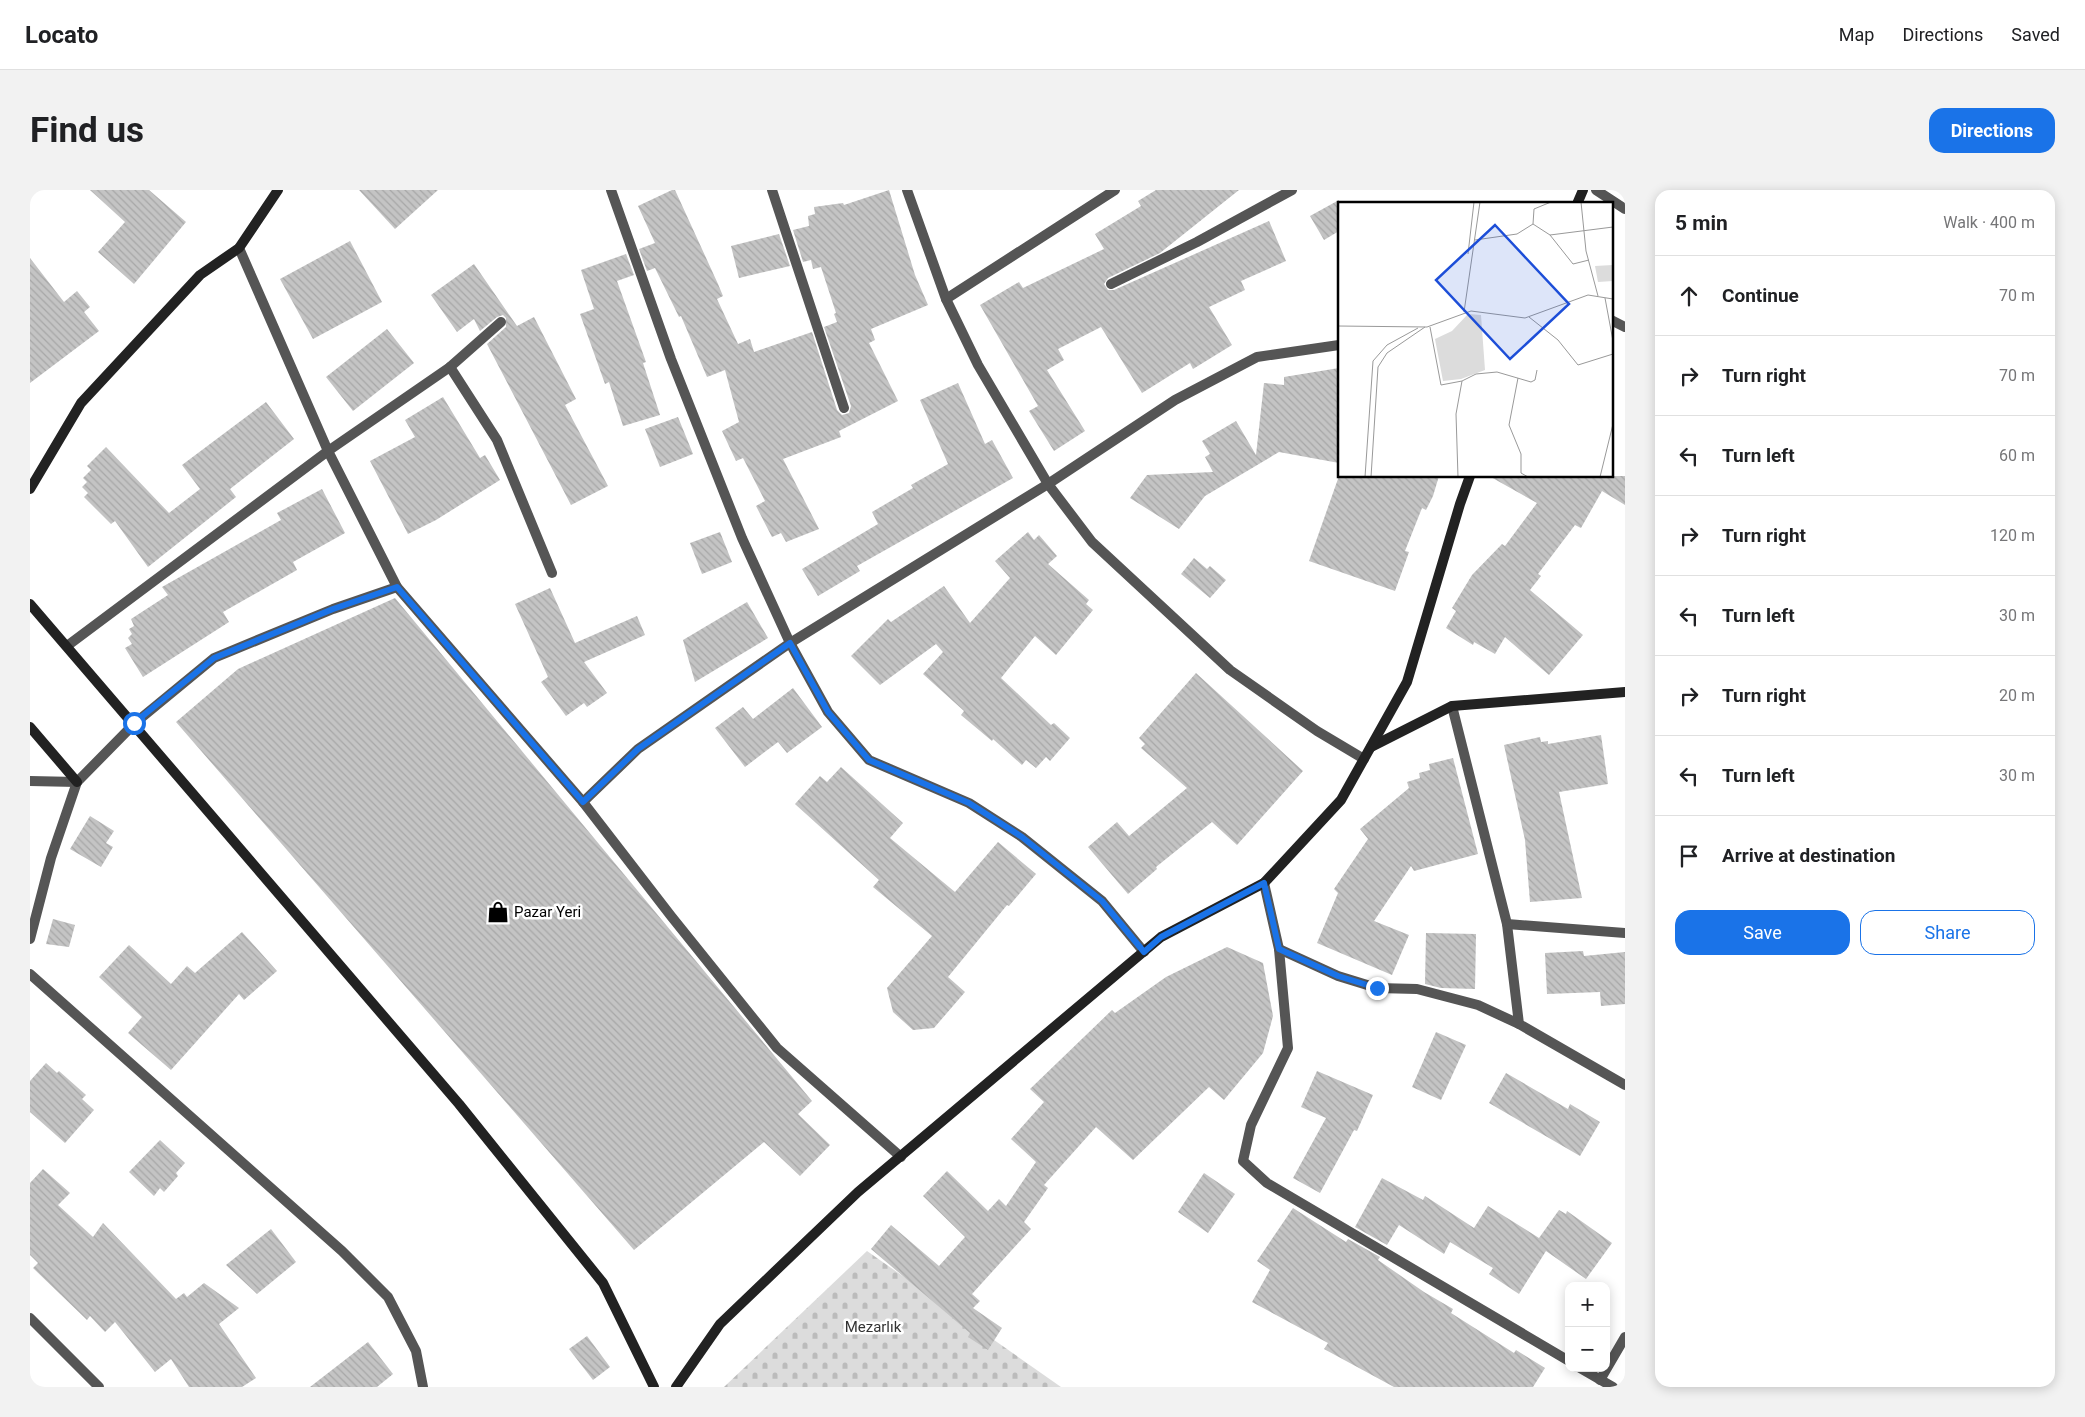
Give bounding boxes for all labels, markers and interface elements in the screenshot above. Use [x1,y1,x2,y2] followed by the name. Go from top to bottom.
[25,21,98,49] text: Locato
[1839,24,1874,45] text: Map
[1902,24,1983,45] text: Directions
[2011,24,2060,45] text: Saved
[1929,108,2055,153] button: Directions
[30,110,144,151] text: Find us
[1338,202,1612,478] inset map
[1675,211,1728,235] text: 5 min
[1943,213,2035,232] text: Walk · 400 m
[1675,282,1703,310] icon: ahead
[1722,284,1799,307] text: Continue
[1999,286,2035,305] text: 70 m
[1675,362,1703,390] icon: right
[1722,364,1806,387] text: Turn right
[1999,366,2035,385] text: 70 m
[1675,442,1703,470] icon: left
[1722,444,1795,467] text: Turn left
[1999,446,2035,465] text: 60 m
[1675,522,1703,550] icon: right
[1722,524,1806,547] text: Turn right
[1990,526,2035,545] text: 120 m
[1675,602,1703,630] icon: left
[1722,604,1795,627] text: Turn left
[1999,606,2035,625] text: 30 m
[1675,682,1703,710] icon: right
[1722,684,1806,707] text: Turn right
[1999,686,2035,705] text: 20 m
[123,712,146,735] route start
[1675,762,1703,790] icon: left
[1722,764,1795,787] text: Turn left
[1999,766,2035,785] text: 30 m
[1675,842,1703,870] icon: arrive
[1722,844,1895,867] text: Arrive at destination
[485,899,511,925] shop icon: Pazar Yeri
[514,903,581,921] place label: Pazar Yeri
[1675,910,1850,955] button: Save
[1860,910,2035,955] button: Share
[1366,977,1389,1000] route end
[1565,1282,1610,1372] map controls
[1565,1282,1610,1327] button: +
[845,1318,902,1336] park label: Mezarlık
[1565,1327,1610,1372] button: −

